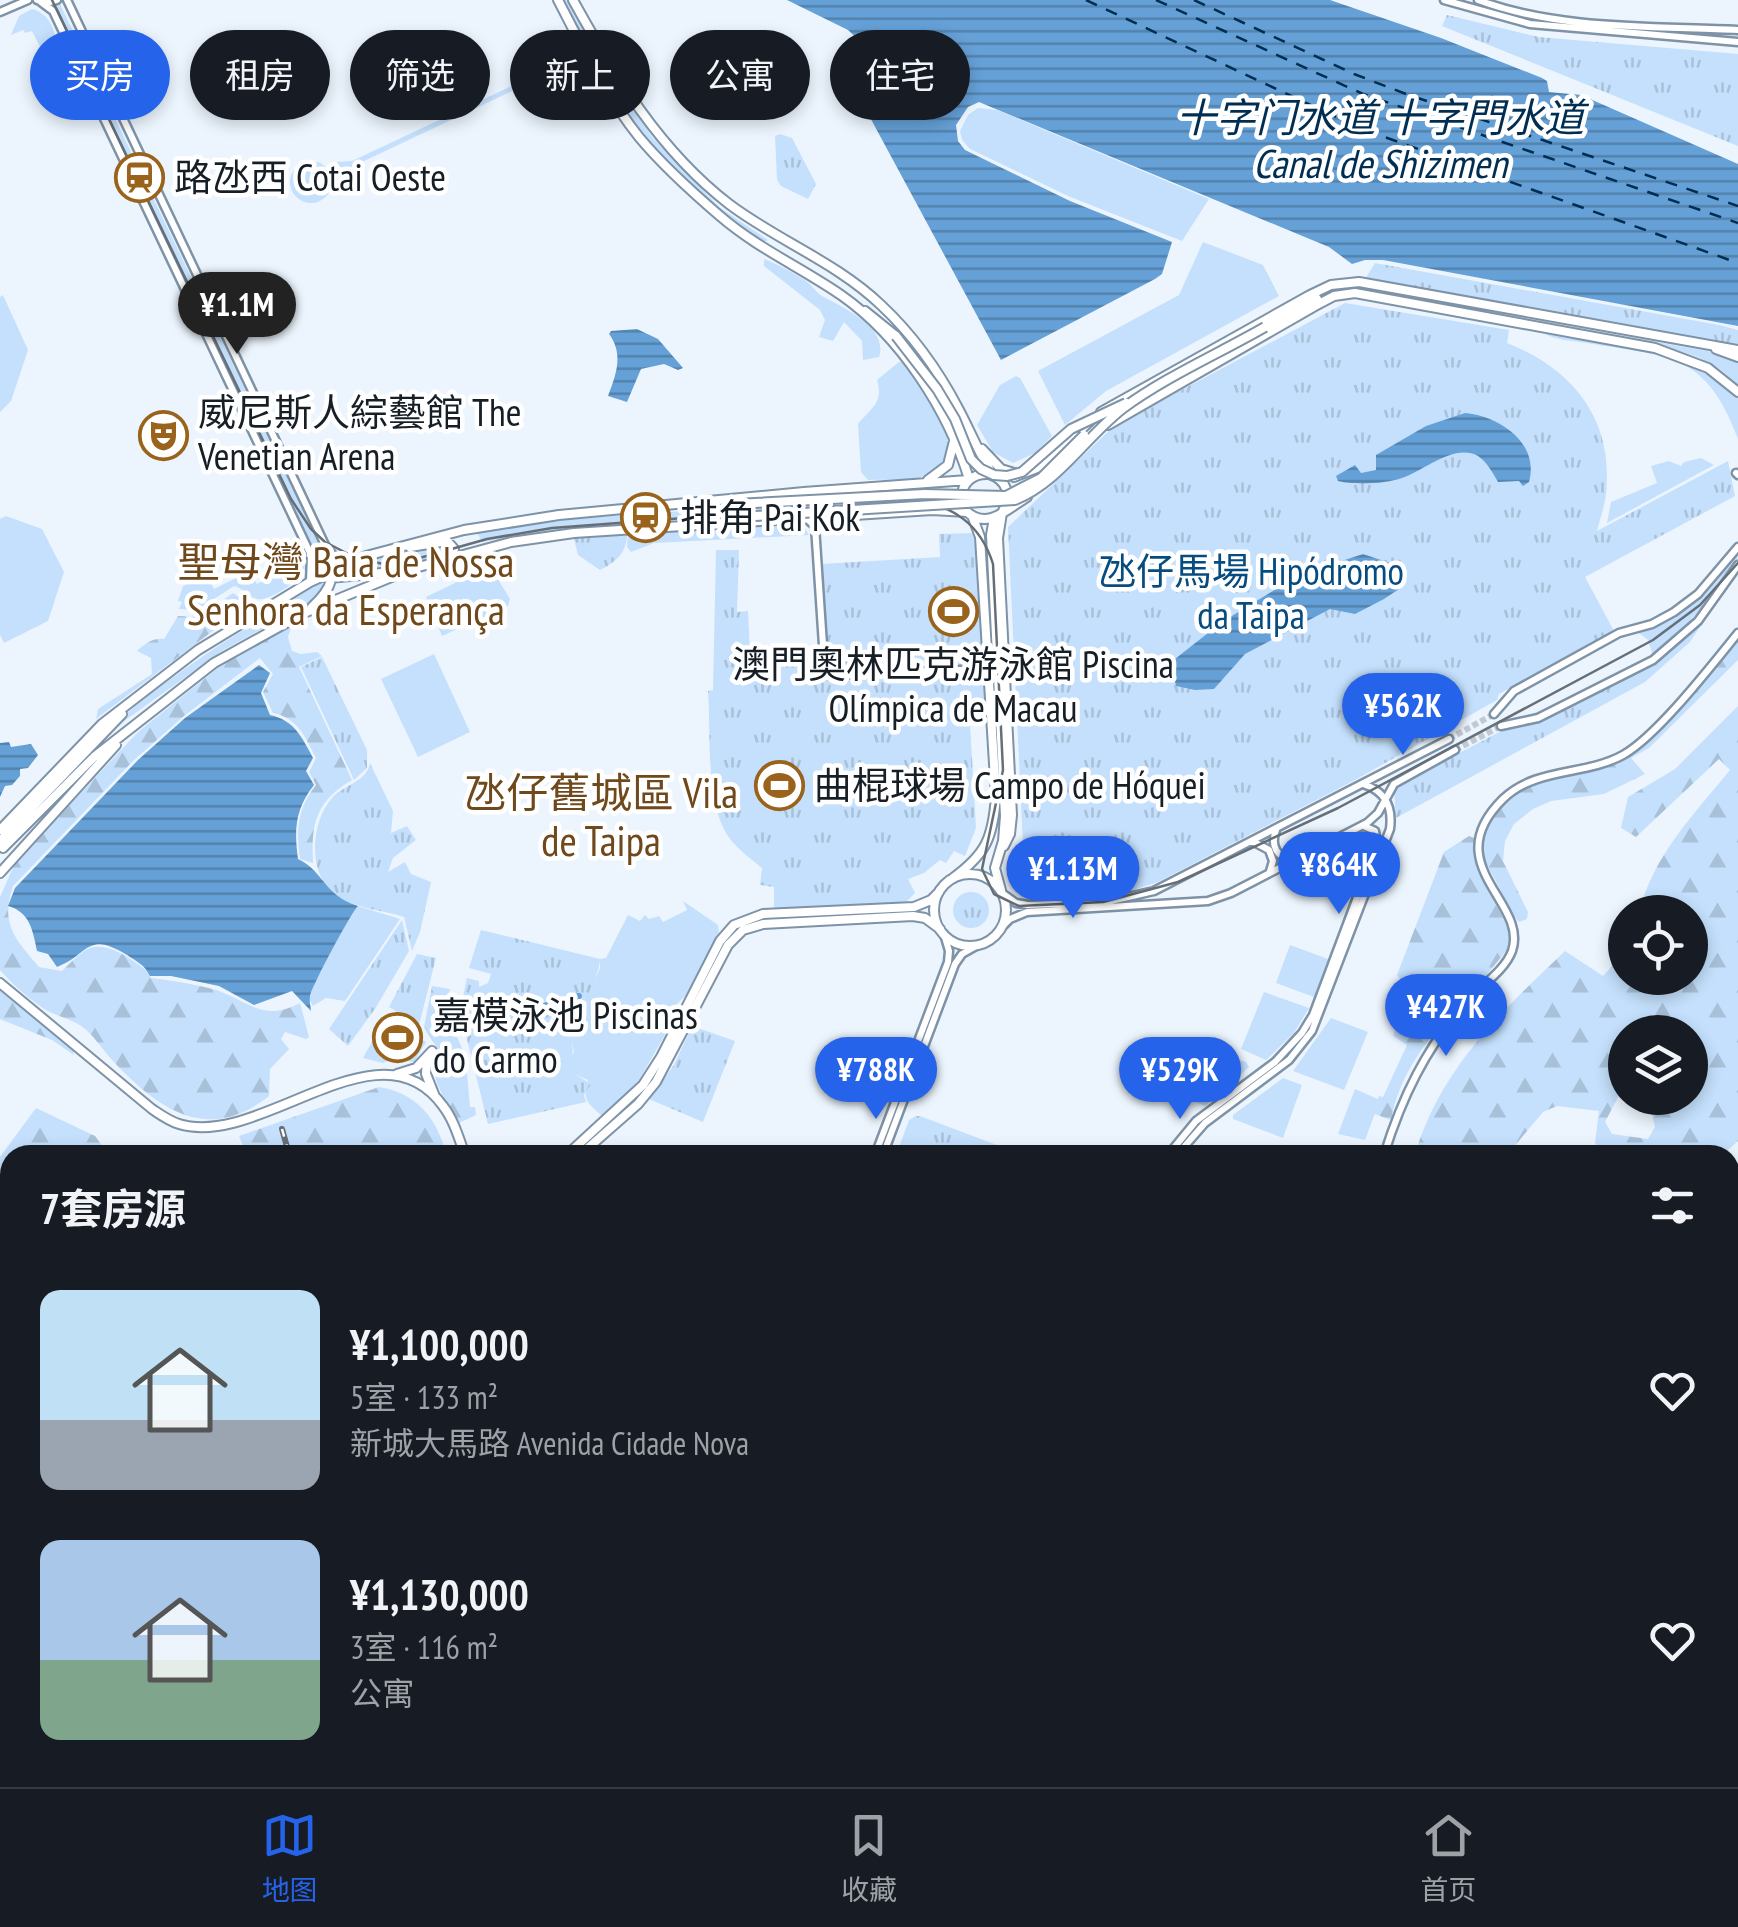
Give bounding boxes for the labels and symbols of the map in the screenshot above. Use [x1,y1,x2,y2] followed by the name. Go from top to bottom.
[1176,91,1589,189] water label: 十字门水道 十字門水道 Canal de Shizimen
[113,152,165,204] station icon: 路氹西 Cotai Oeste
[174,152,446,201] place label: 路氹西 Cotai Oeste
[167,272,307,357] pin: ¥1.1M
[197,387,521,480] place label: 威尼斯人綜藝館 The Venetian Arena
[137,409,189,461] theatre icon: 威尼斯人綜藝館 The Venetian Arena
[619,492,671,544] station icon: 排角 Pai Kok
[680,492,860,541] place label: 排角 Pai Kok
[178,534,514,637] district label: 聖母灣 Baía de Nossa Senhora da Esperança
[1098,546,1404,639] park label: 氹仔馬場 Hipódromo da Taipa
[927,585,979,637] sports icon: 澳門奧林匹克游泳館 Piscina Olímpica de Macau
[732,639,1174,732] place label: 澳門奧林匹克游泳館 Piscina Olímpica de Macau
[1333,673,1473,758] pin: ¥562K
[753,760,805,812] sports icon: 曲棍球場 Campo de Hóquei
[814,760,1206,809] place label: 曲棍球場 Campo de Hóquei
[464,765,738,868] district label: 氹仔舊城區 Vila de Taipa
[1269,832,1409,917] pin: ¥864K
[992,836,1154,921] pin: ¥1.13M
[1376,974,1516,1059] pin: ¥427K
[433,990,698,1083] place label: 嘉模泳池 Piscinas do Carmo
[372,1012,424,1064] sports icon: 嘉模泳池 Piscinas do Carmo
[806,1037,946,1122] pin: ¥788K
[1110,1037,1250,1122] pin: ¥529K

